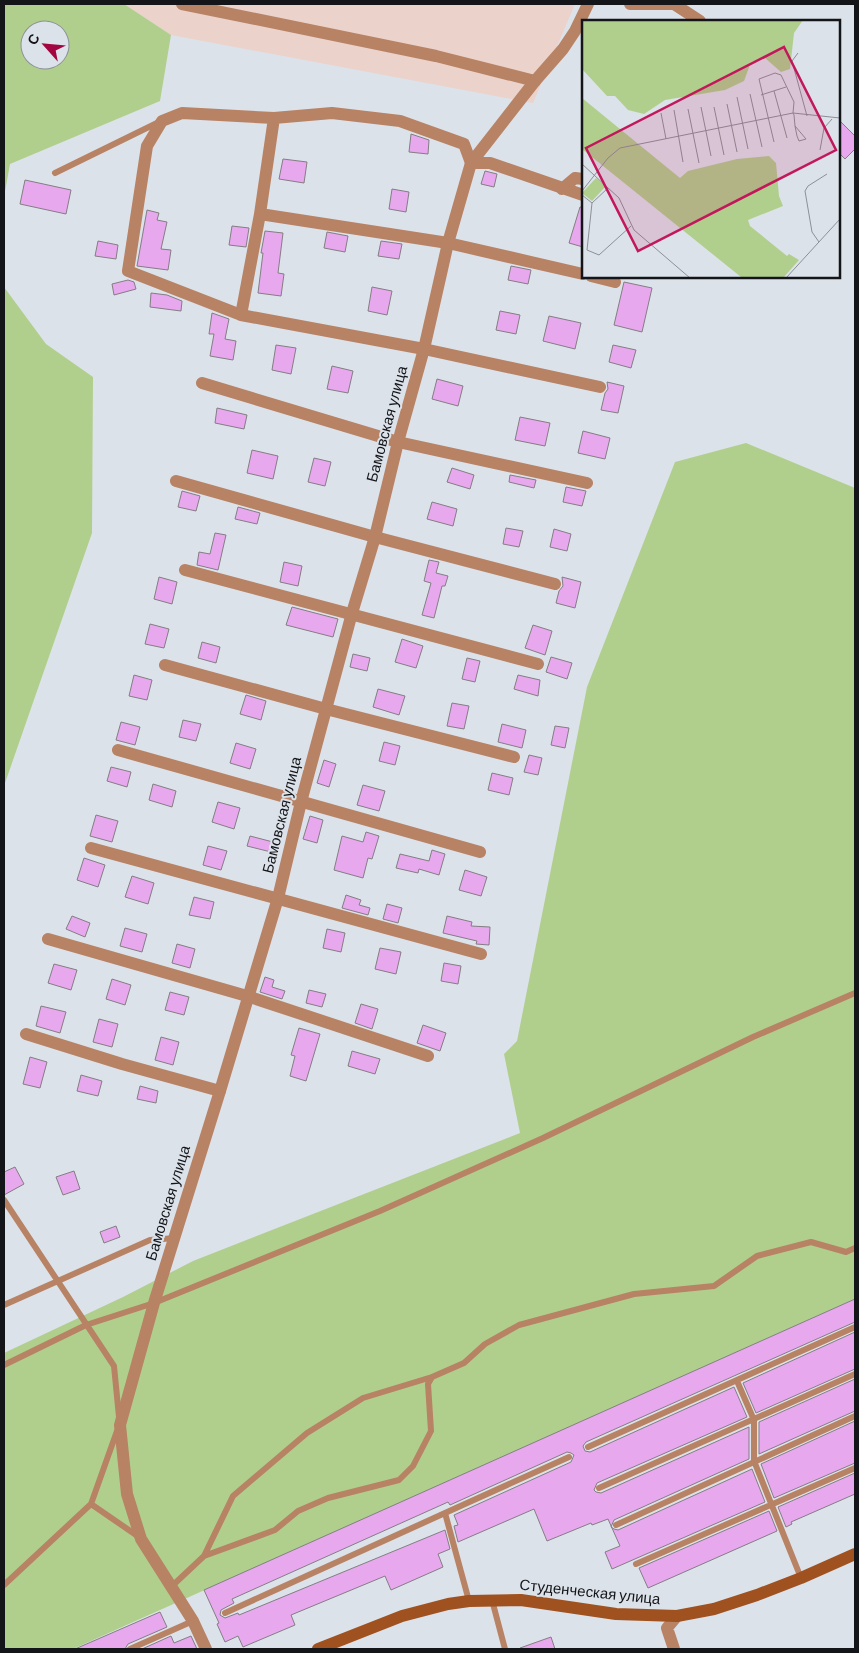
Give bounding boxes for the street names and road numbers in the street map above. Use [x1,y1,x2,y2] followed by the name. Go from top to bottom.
[362,363,410,484] street label: Бамовская улица
[258,754,304,875] street label: Бамовская улица
[141,1142,193,1263] street label: Бамовская улица
[519,1575,662,1607] street label: Студенческая улица

